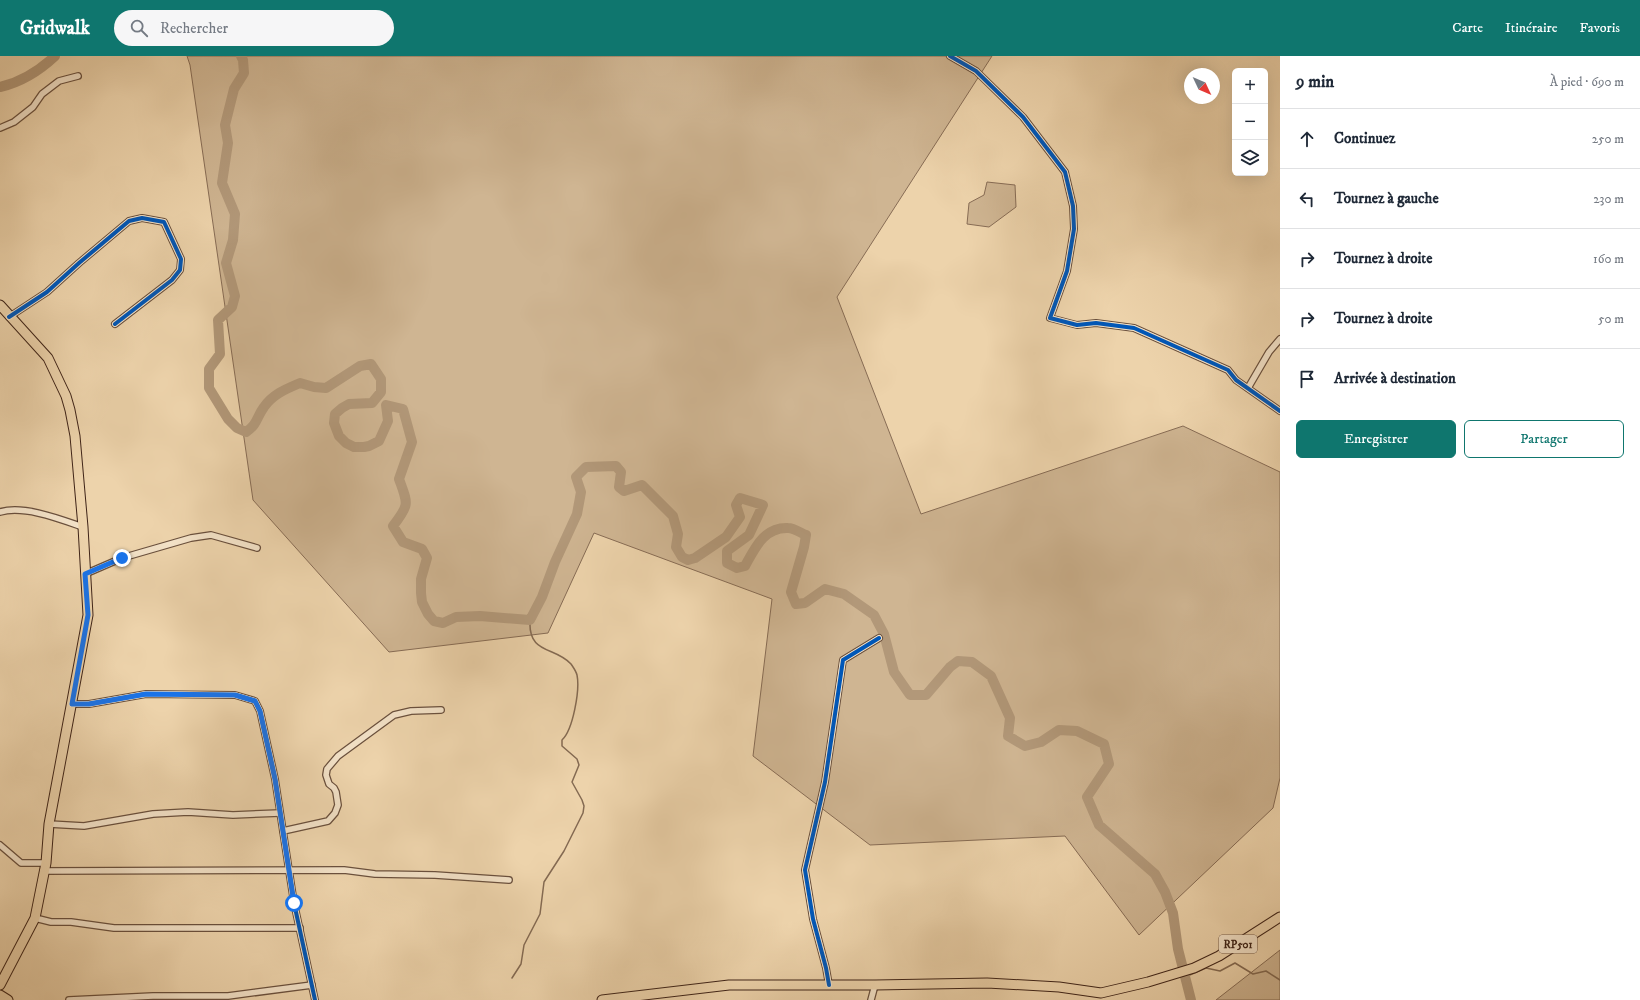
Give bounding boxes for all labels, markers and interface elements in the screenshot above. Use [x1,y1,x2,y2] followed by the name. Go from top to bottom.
[114,10,394,46] search box
[20,17,90,40] text: Gridwalk
[128,17,150,39] icon: search
[160,19,228,38] text: Rechercher
[1452,19,1483,37] text: Carte
[1505,19,1558,37] text: Itinéraire
[1580,19,1620,37] text: Favoris
[1184,68,1220,104] north arrow
[1232,68,1268,176] map controls
[1232,68,1268,104] button: +
[1296,71,1334,93] text: 9 min
[1550,74,1624,90] text: À pied · 690 m
[1232,104,1268,140] button: −
[1296,128,1318,150] icon: ahead
[1334,129,1395,148] text: Continuez
[1592,131,1624,147] text: 250 m
[1232,140,1268,176] button: layers
[1296,188,1318,210] icon: left
[1334,189,1439,208] text: Tournez à gauche
[1593,191,1624,207] text: 230 m
[1296,248,1318,270] icon: right
[1334,249,1432,268] text: Tournez à droite
[1593,251,1624,267] text: 160 m
[1296,308,1318,330] icon: right
[1334,309,1432,328] text: Tournez à droite
[1598,311,1624,327] text: 50 m
[1296,368,1318,390] icon: arrive
[1334,369,1456,388] text: Arrivée à destination
[1296,420,1456,458] button: Enregistrer
[1464,420,1624,458] button: Partager
[113,549,131,567] route end
[285,894,303,912] route start
[1219,935,1257,953] road number: RP501

